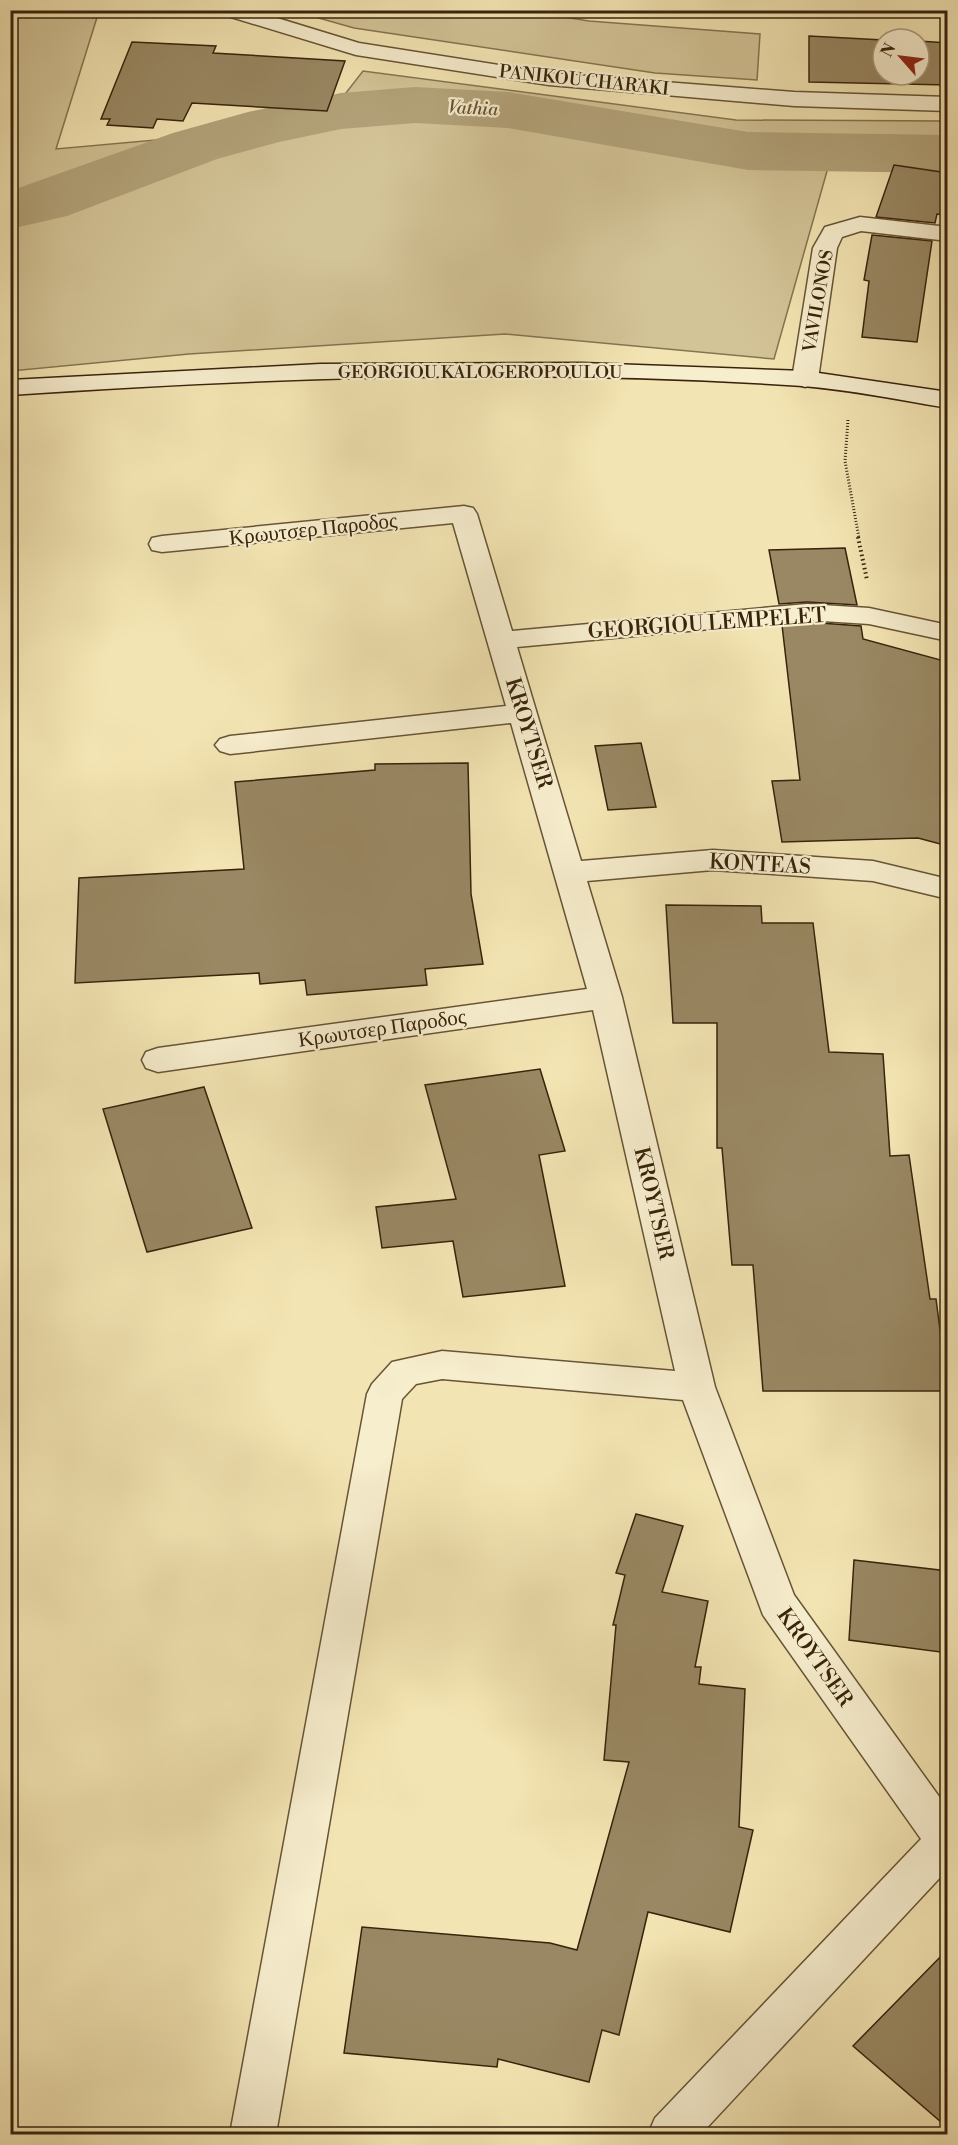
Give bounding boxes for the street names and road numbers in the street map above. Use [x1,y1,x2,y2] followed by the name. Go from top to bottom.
[498,60,670,101] street label: PANIKOU CHARAKI
[798,248,839,355] street label: VAVILONOS
[338,361,623,384] street label: GEORGIOU KALOGEROPOULOU
[228,508,399,552] street label: Κρωυτσερ Παροδος
[587,603,827,645] street label: GEORGIOU LEMPELET
[499,675,557,792] street label: KROYTSER
[708,849,812,881] street label: KONTEAS
[297,1004,468,1054] street label: Κρωυτσερ Παροδος
[627,1145,679,1262] street label: KROYTSER
[771,1603,858,1712] street label: KROYTSER

